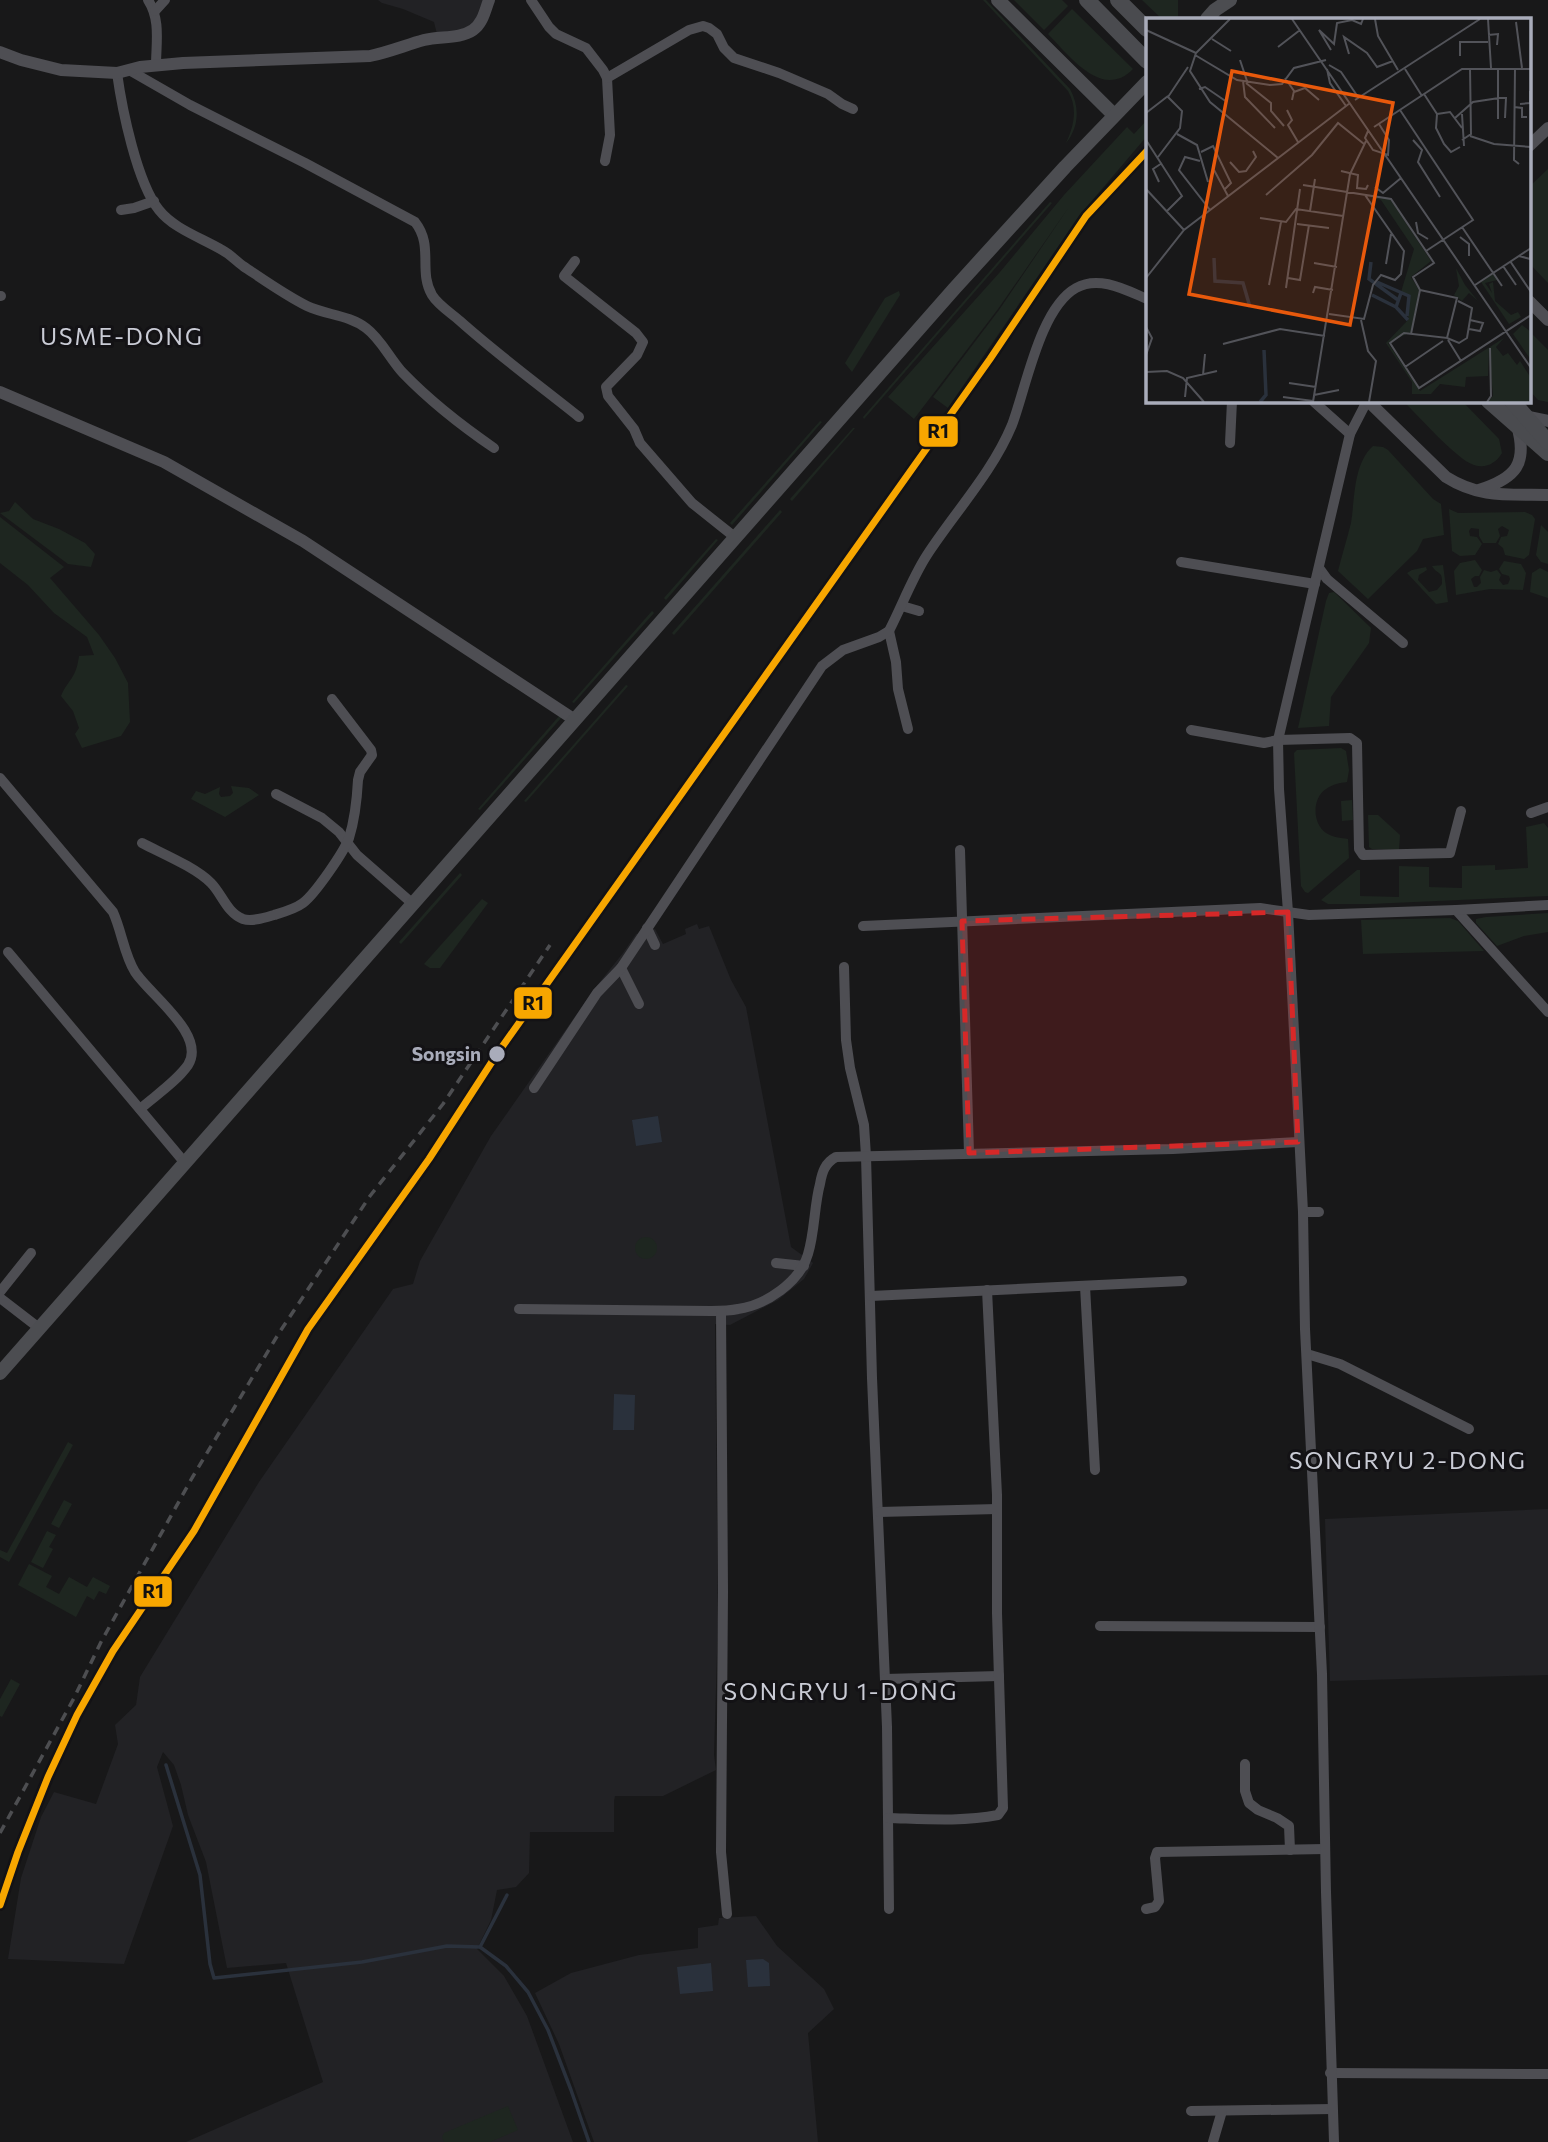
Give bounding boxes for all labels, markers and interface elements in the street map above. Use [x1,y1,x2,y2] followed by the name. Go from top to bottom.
[1146,18,1530,402] inset map
[40,322,204,350] district label: USME-DONG
[918,415,959,448] line badge: R1
[927,419,949,442] text: R1
[513,986,553,1020] line badge: R1
[522,991,544,1014] text: R1
[412,1042,481,1065] place label: Songsin
[487,1044,507,1064] marker: Songsin
[1289,1446,1527,1474] district label: SONGRYU 2-DONG
[133,1575,173,1608] line badge: R1
[142,1579,164,1602] text: R1
[724,1677,958,1705] district label: SONGRYU 1-DONG

